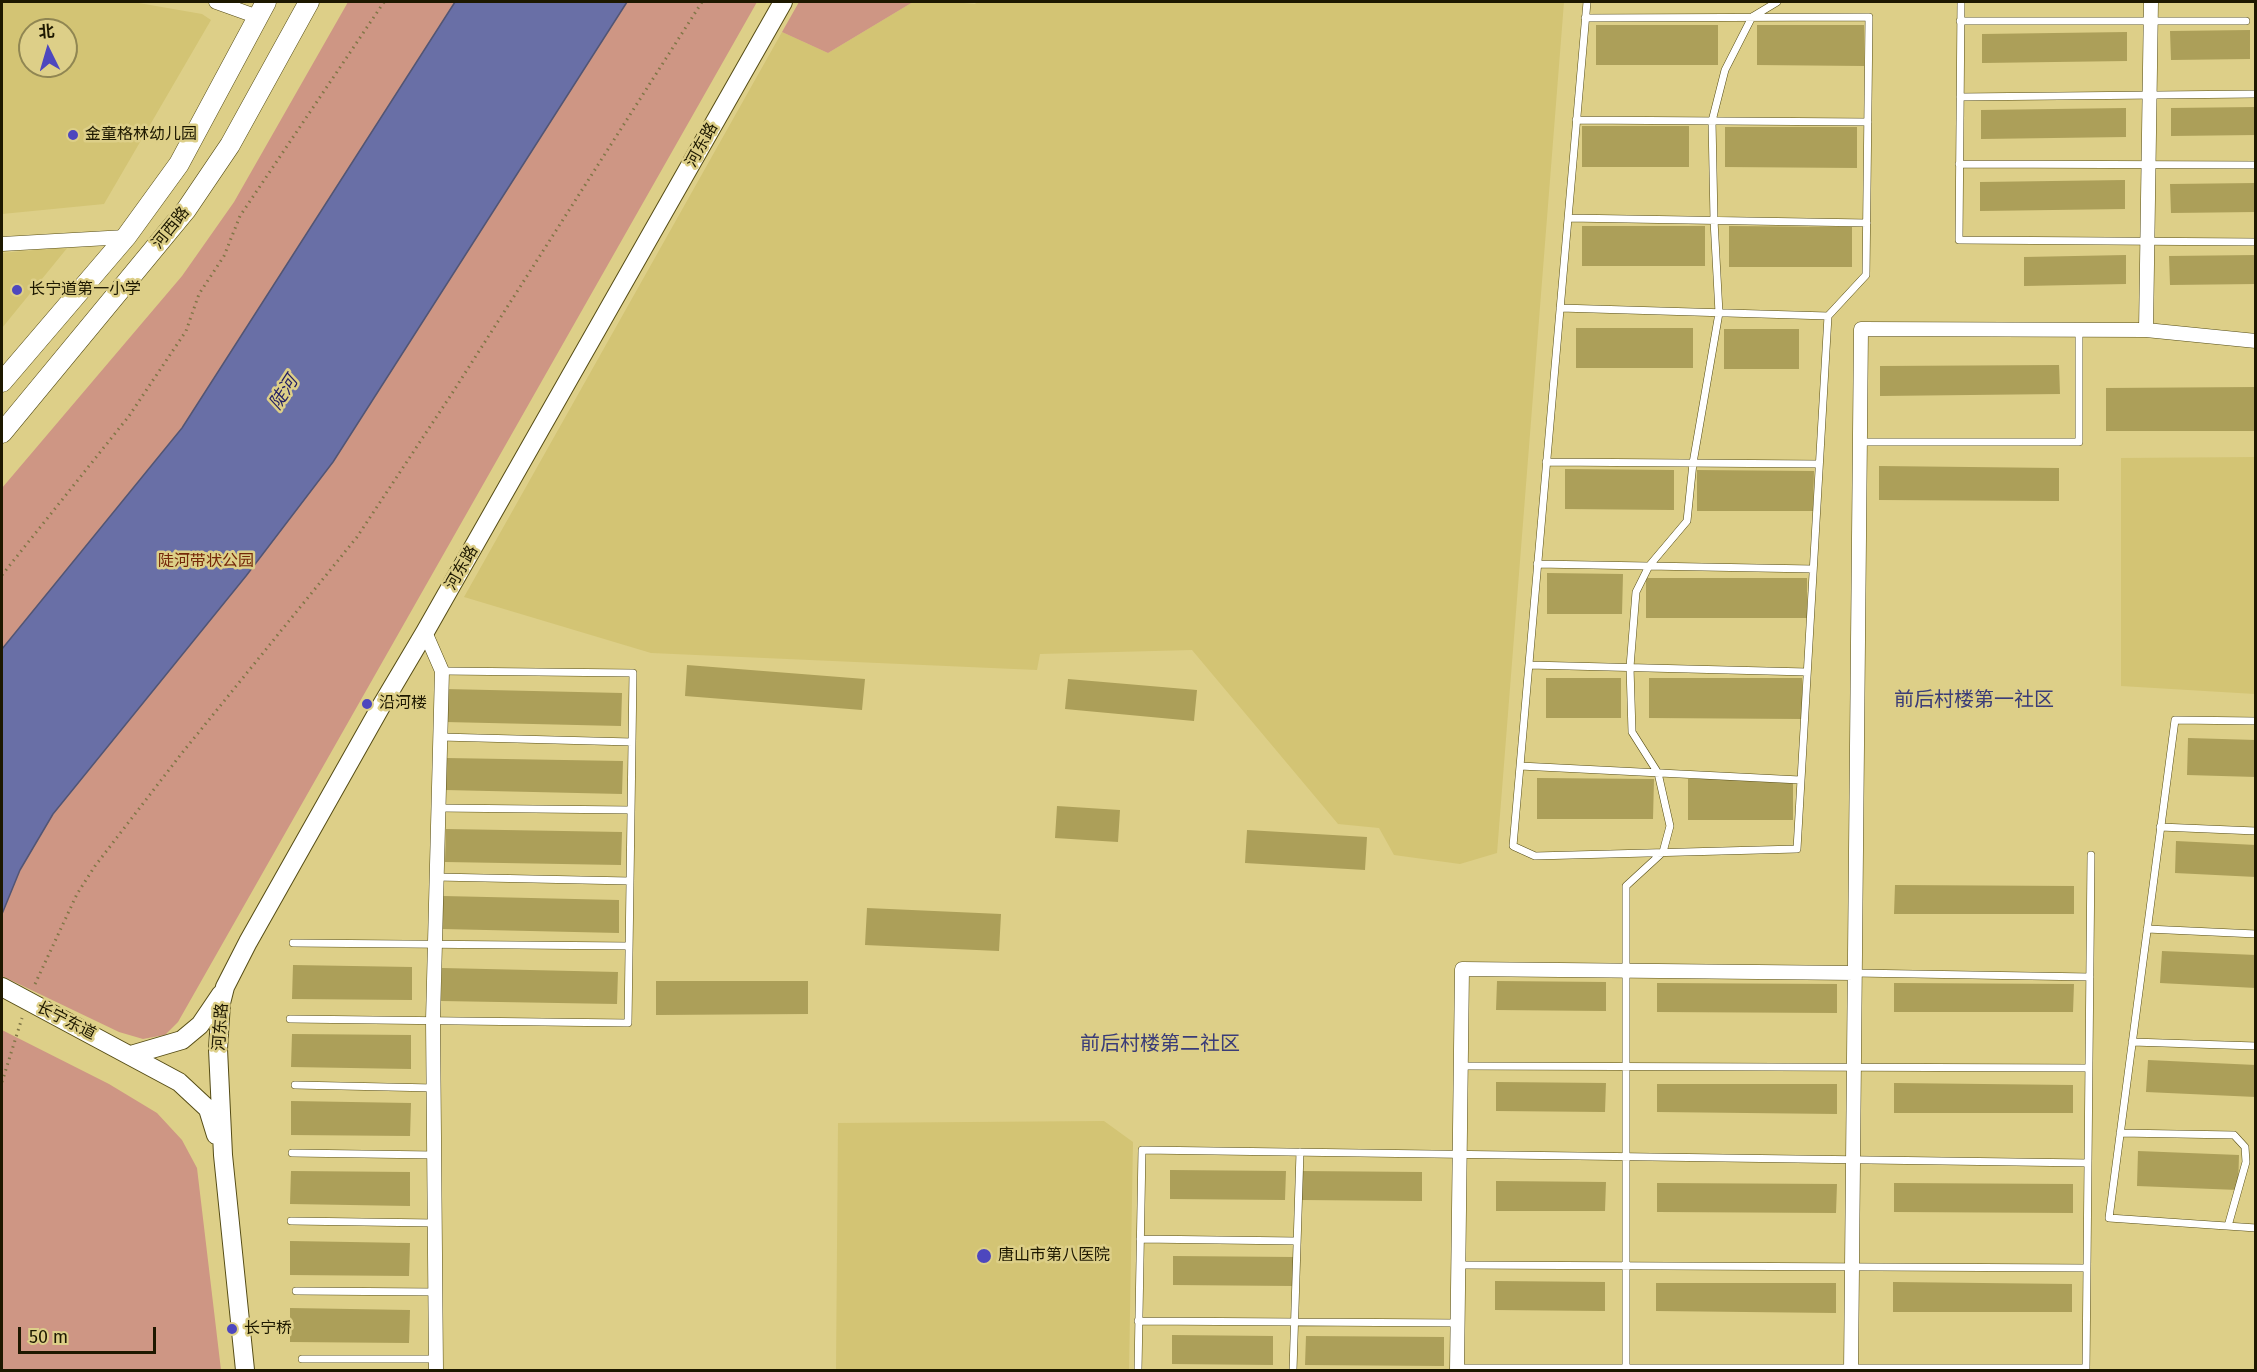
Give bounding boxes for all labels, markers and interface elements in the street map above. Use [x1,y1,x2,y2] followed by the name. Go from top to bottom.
[18,18,78,78] north arrow
[38,21,55,42] text: 北
[682,119,722,171] street label: 河东路
[85,125,197,145] place label: 金童格林幼儿园
[66,128,80,142] marker: 金童格林幼儿园
[148,203,194,253] street label: 河西路
[29,280,141,300] place label: 长宁道第一小学
[10,283,24,297] marker: 长宁道第一小学
[265,372,303,414] water label: 陡河
[442,542,482,594] street label: 河东路
[158,552,254,572] park label: 陡河带状公园
[1894,688,2054,712] district label: 前后村楼第一社区
[379,694,427,714] place label: 沿河楼
[360,697,374,711] marker: 沿河楼
[33,998,99,1044] street label: 长宁东道
[210,1002,232,1052] street label: 河东路
[1080,1032,1240,1056] district label: 前后村楼第二社区
[998,1246,1110,1266] place label: 唐山市第八医院
[975,1247,993,1265] marker: 唐山市第八医院
[21,1315,159,1353] scale bar
[244,1319,292,1339] place label: 长宁桥
[225,1322,239,1336] marker: 长宁桥
[29,1326,68,1348] text: 50 m

